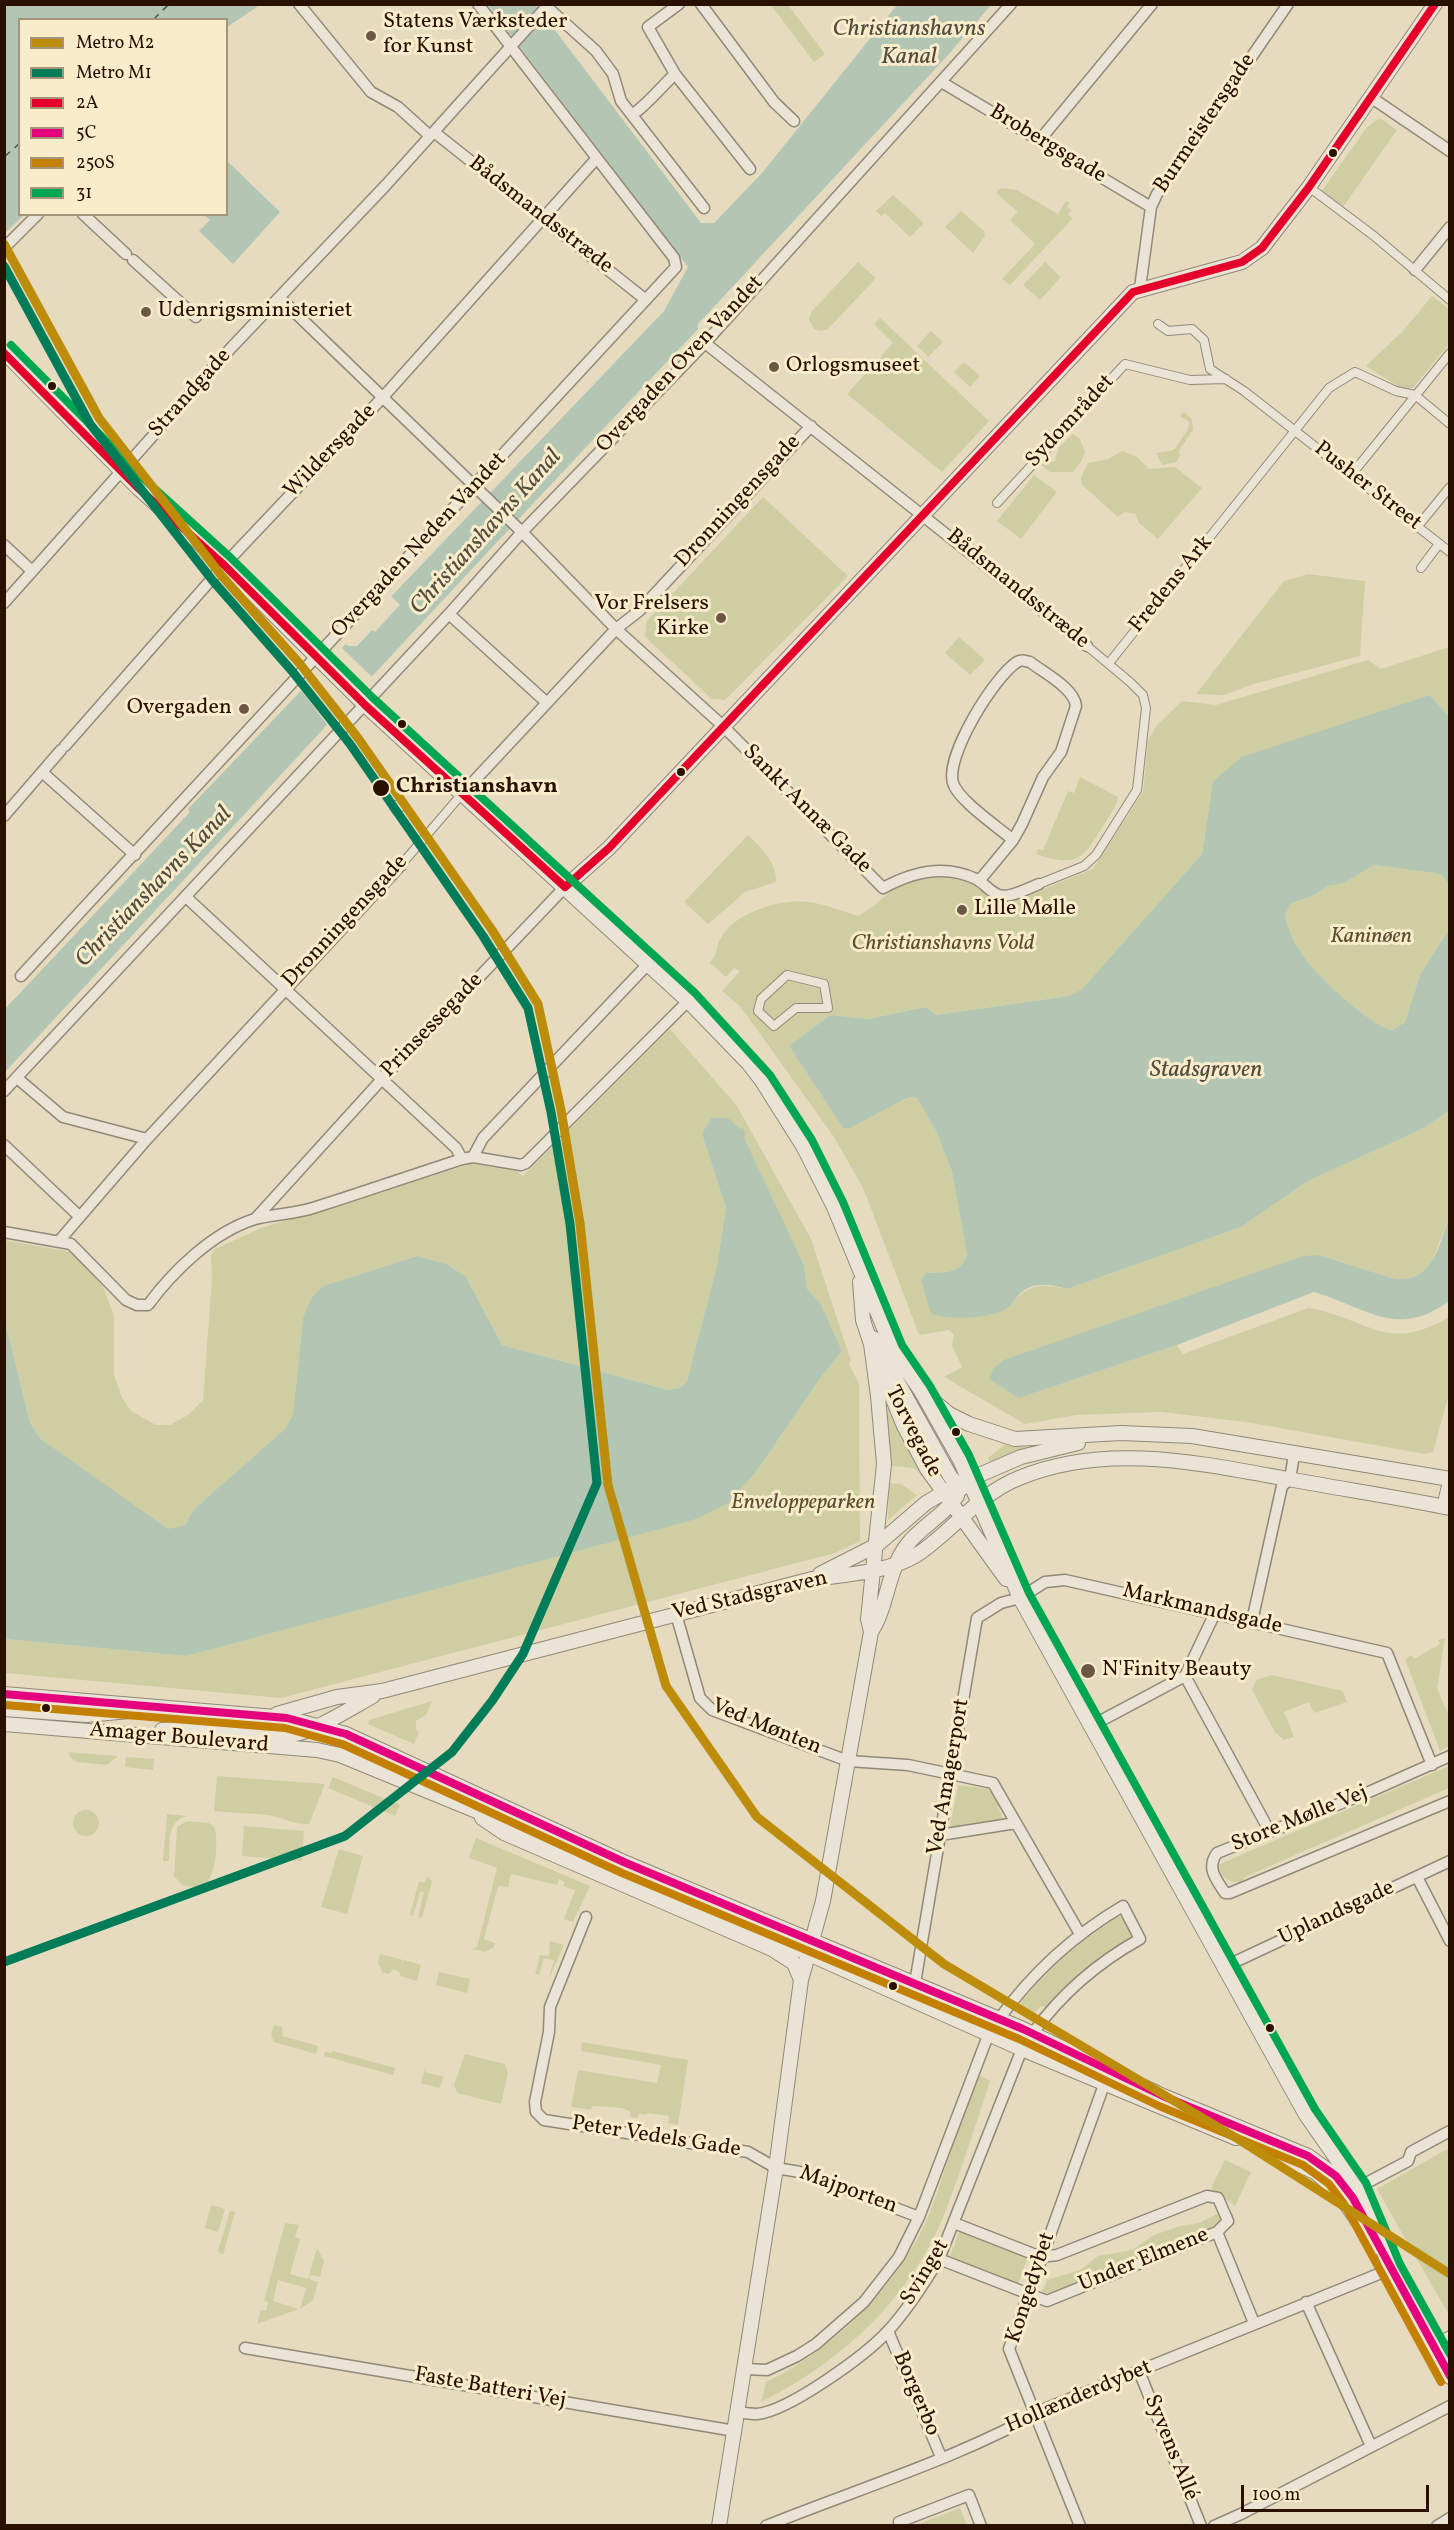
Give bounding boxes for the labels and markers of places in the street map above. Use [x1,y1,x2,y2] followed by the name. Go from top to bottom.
[383,10,568,62] place label: Statens Værksteder for Kunst
[364,29,378,43] marker: Statens Værksteder for Kunst
[1327,147,1339,159] unlabelled marker
[158,299,353,325] place label: Udenrigsministeriet
[139,305,153,319] marker: Udenrigsministeriet
[786,354,920,380] place label: Orlogsmuseet
[767,360,781,374] marker: Orlogsmuseet
[46,380,58,392] unlabelled marker
[594,592,709,644] place label: Vor Frelsers Kirke
[714,611,728,625] marker: Vor Frelsers Kirke
[127,696,232,722] place label: Overgaden
[237,702,251,716] marker: Overgaden
[396,718,408,730] unlabelled marker
[675,766,687,778] unlabelled marker
[396,775,558,801] place label: Christianshavn
[371,778,391,798] marker: Christianshavn
[974,897,1076,923] place label: Lille Mølle
[955,903,969,917] marker: Lille Mølle
[950,1426,962,1438] unlabelled marker
[1102,1658,1252,1684] place label: N'Finity Beauty
[1079,1662,1097,1680] marker: N'Finity Beauty
[40,1702,52,1714] unlabelled marker
[887,1980,899,1992] unlabelled marker
[1264,2022,1276,2034] unlabelled marker

